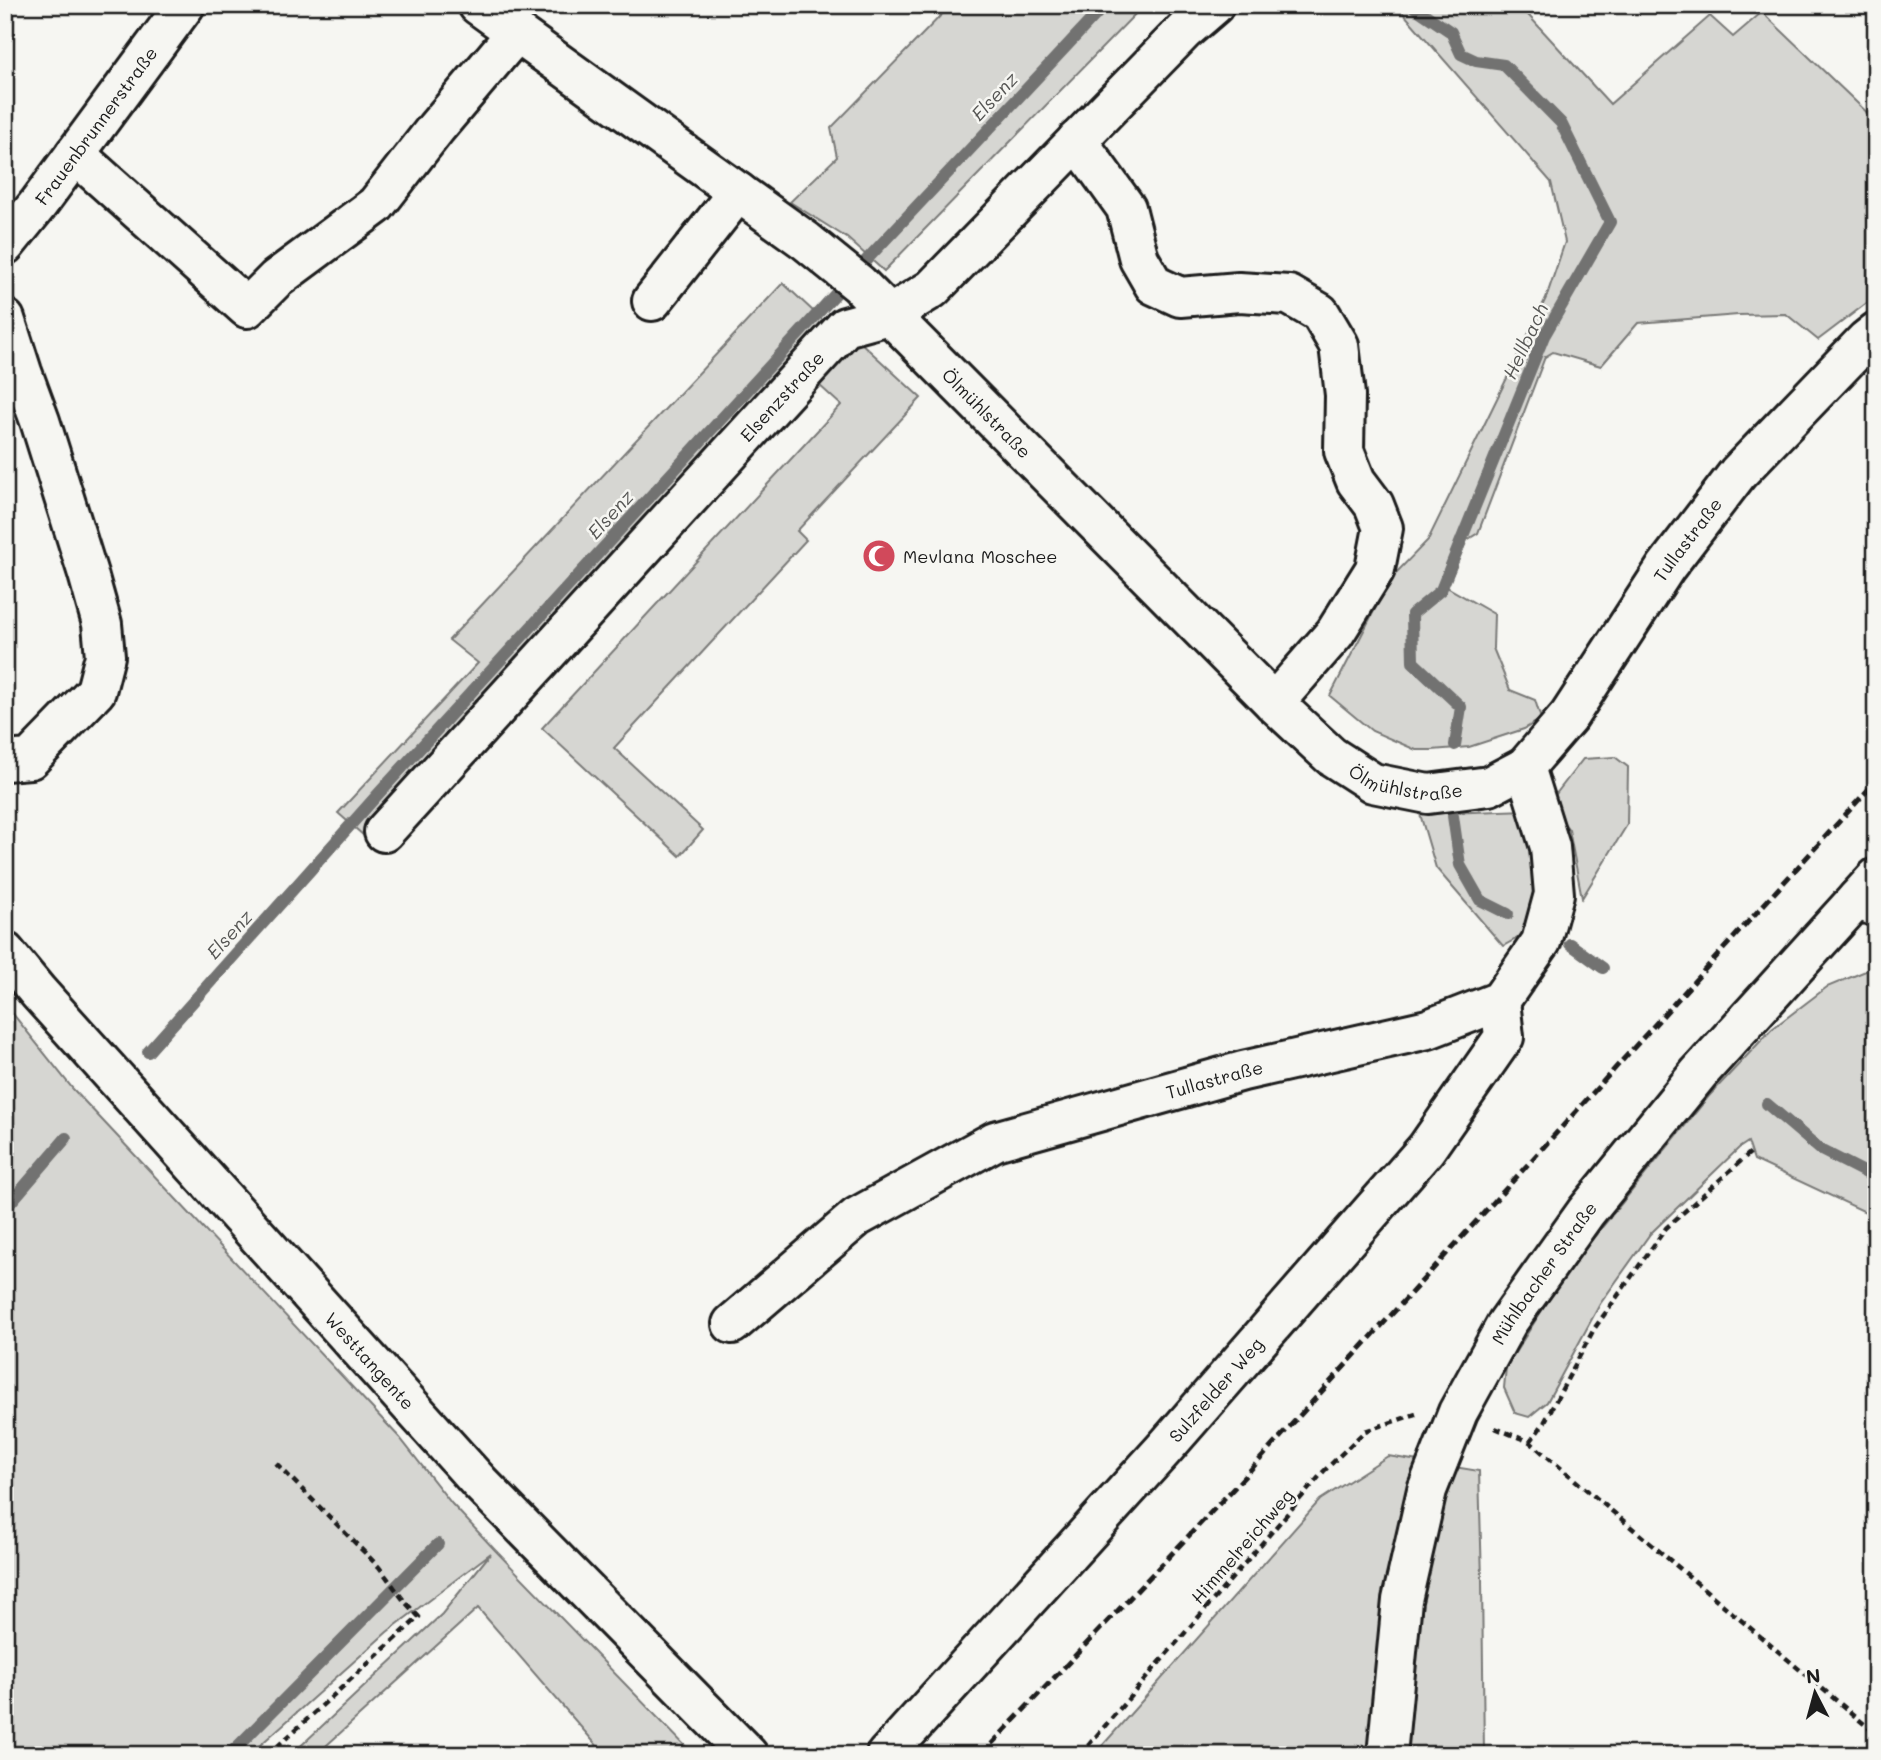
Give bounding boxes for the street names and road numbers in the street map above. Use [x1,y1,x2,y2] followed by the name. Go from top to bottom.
[30,42,162,210] street label: Frauenbrunnerstraße
[734,346,829,447] street label: Elsenzstraße
[937,363,1037,463] street label: Ölmühlstraße
[1648,493,1727,586] street label: Tullastraße
[1344,759,1464,806] street label: Ölmühlstraße
[1163,1055,1265,1104] street label: Tullastraße
[1486,1196,1602,1349] street label: Mühlbacher Straße
[320,1307,420,1415] street label: Westtangente
[1163,1332,1268,1447] street label: Sulzfelder Weg
[1185,1484,1299,1608] street label: Himmelreichweg

